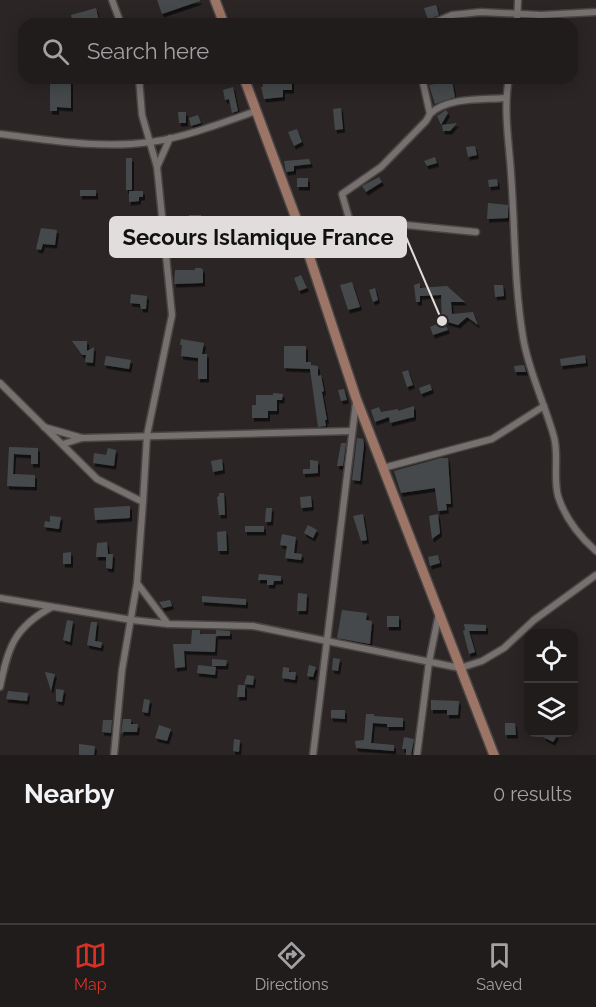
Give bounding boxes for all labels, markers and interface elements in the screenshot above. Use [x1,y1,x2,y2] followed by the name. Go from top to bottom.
[18,18,578,84] search box
[39,35,72,68] icon: search
[87,38,209,64] text: Search here
[110,217,406,257] callout: Secours Islamique France
[122,224,394,250] text: Secours Islamique France
[524,629,578,737] map controls
[524,629,578,683] button: locate
[524,683,578,737] button: layers
[24,779,114,809] text: Nearby
[493,782,572,806] text: 0 results
[74,939,107,994] tab: Map
[255,939,329,994] tab: Directions
[476,939,522,994] tab: Saved

